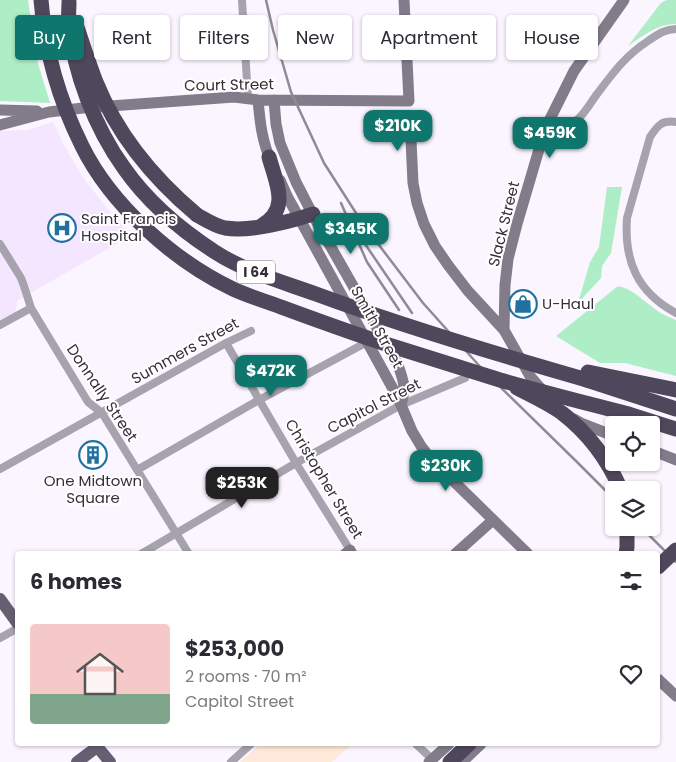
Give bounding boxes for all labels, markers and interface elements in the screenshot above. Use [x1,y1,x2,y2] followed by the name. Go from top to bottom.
[15,15,84,60] chip: Buy
[94,15,170,60] chip: Rent
[180,15,268,60] chip: Filters
[278,15,352,60] chip: New
[362,15,496,60] chip: Apartment
[506,15,598,60] chip: House
[184,73,274,96] street label: Court Street
[363,110,433,152] pin: $210K
[374,114,422,137] text: $210K
[515,116,585,159] pin: $459K
[524,121,576,144] text: $459K
[483,179,524,269] street label: Slack Street
[81,208,176,246] place label: Saint Francis Hospital
[316,212,386,255] pin: $345K
[47,213,77,243] hospital icon: Saint Francis Hospital
[325,217,377,240] text: $345K
[237,260,275,284] road number: I 64
[346,282,409,372] street label: Smith Street
[508,289,538,319] shop icon: U-Haul
[542,293,594,314] place label: U-Haul
[127,312,242,389] street label: Summers Street
[62,340,143,446] street label: Donnally Street
[236,354,306,397] pin: $472K
[246,359,296,382] text: $472K
[323,373,424,438] street label: Capitol Street
[280,415,368,542] street label: Christopher Street
[605,416,660,536] map controls
[605,416,660,471] button: locate
[78,440,108,470] building icon: One Midtown Square
[411,450,481,492] pin: $230K
[421,454,471,477] text: $230K
[207,466,277,509] pin: $253K
[44,470,142,508] place label: One Midtown Square
[217,471,267,494] text: $253K
[605,481,660,536] button: layers
[30,567,122,596] text: 6 homes
[617,567,645,595] icon: filters
[185,634,284,663] text: $253,000
[70,644,130,704] icon: home
[617,660,645,688] icon: heart
[185,665,307,688] text: 2 rooms · 70 m²
[185,690,294,713] text: Capitol Street

